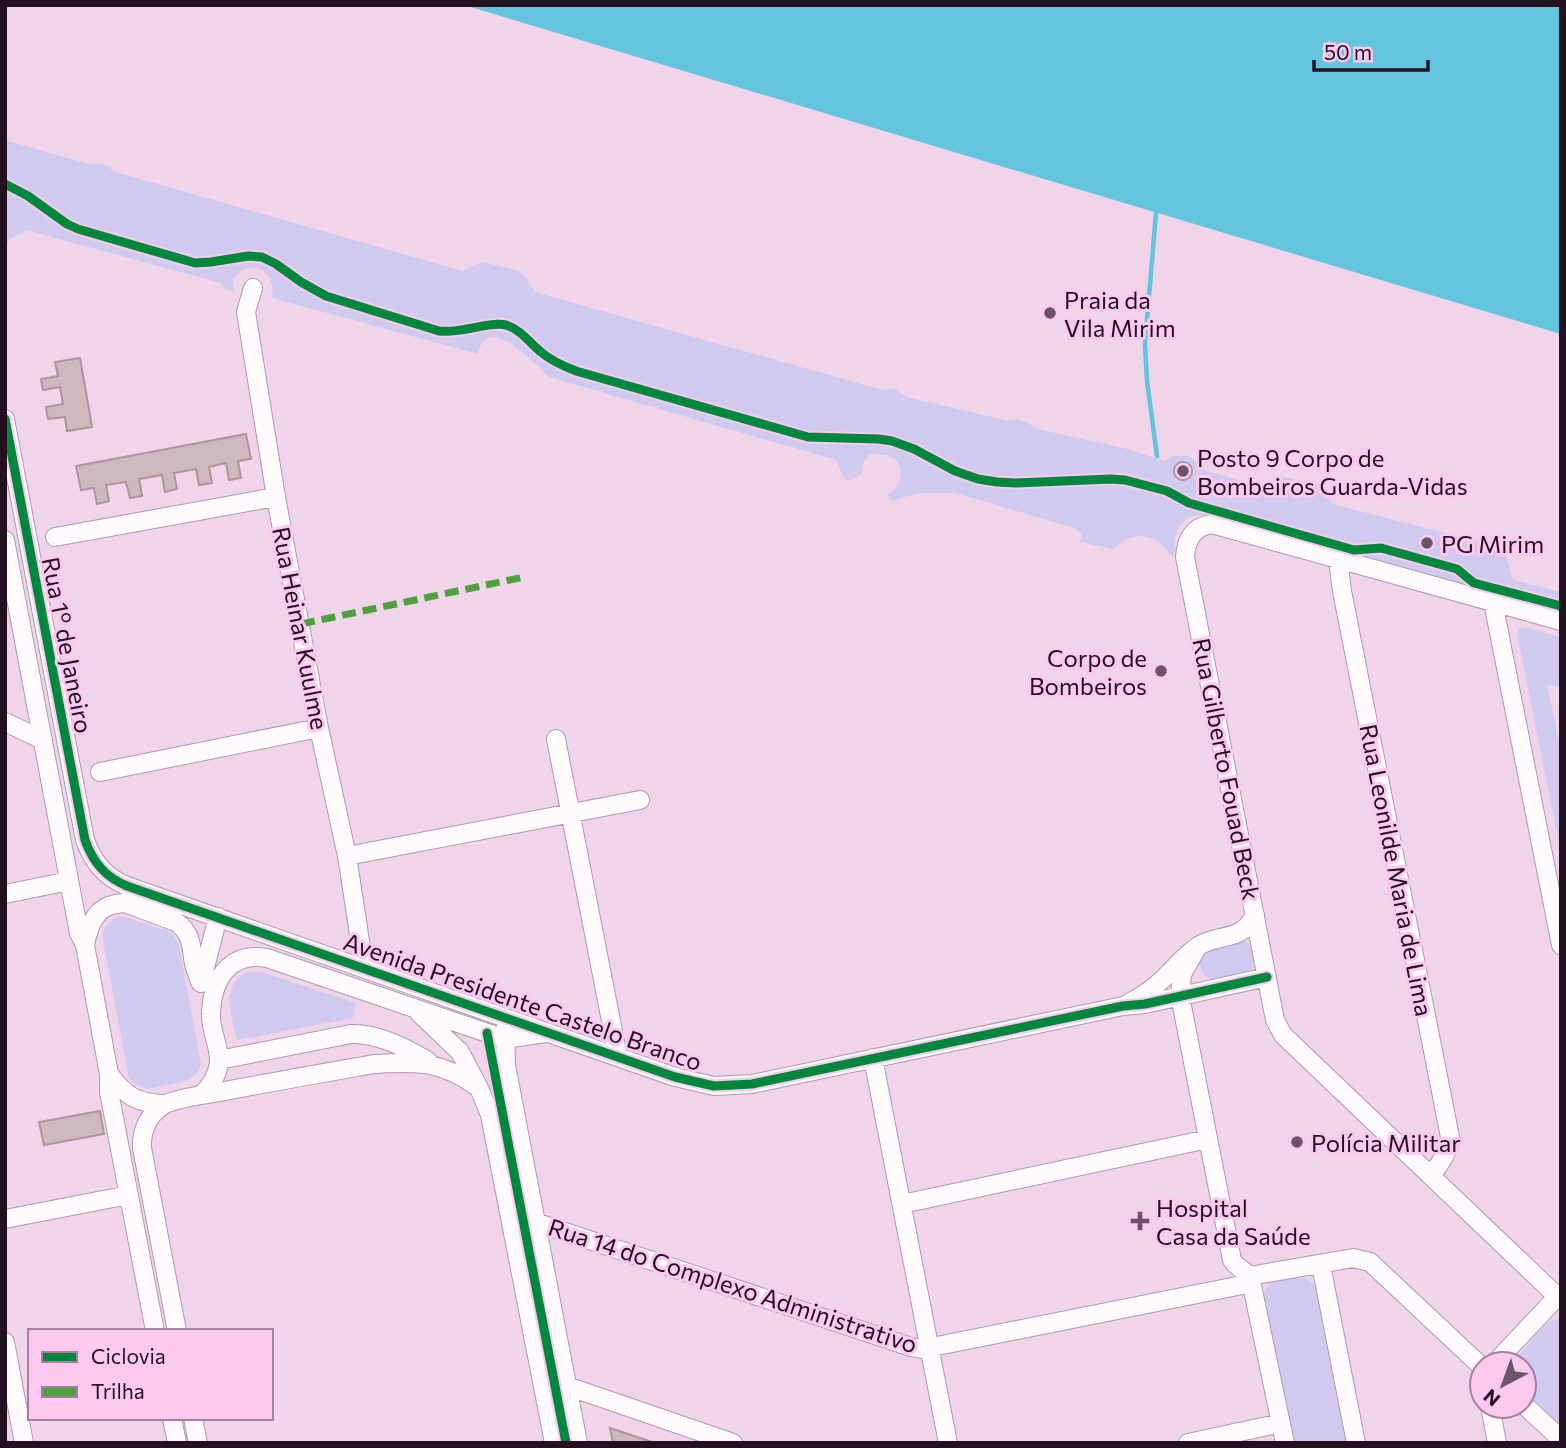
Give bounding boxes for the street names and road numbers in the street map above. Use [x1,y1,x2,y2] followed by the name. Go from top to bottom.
[267,524,335,732] street label: Rua Heinar Kuulme
[37,554,99,736] street label: Rua 1º de Janeiro
[1187,635,1267,903] street label: Rua Gilberto Fouad Beck
[1354,721,1440,1019] street label: Rua Leonilde Maria de Lima
[340,926,706,1076] street label: Avenida Presidente Castelo Branco
[545,1212,921,1358] street label: Rua 14 do Complexo Administrativo

